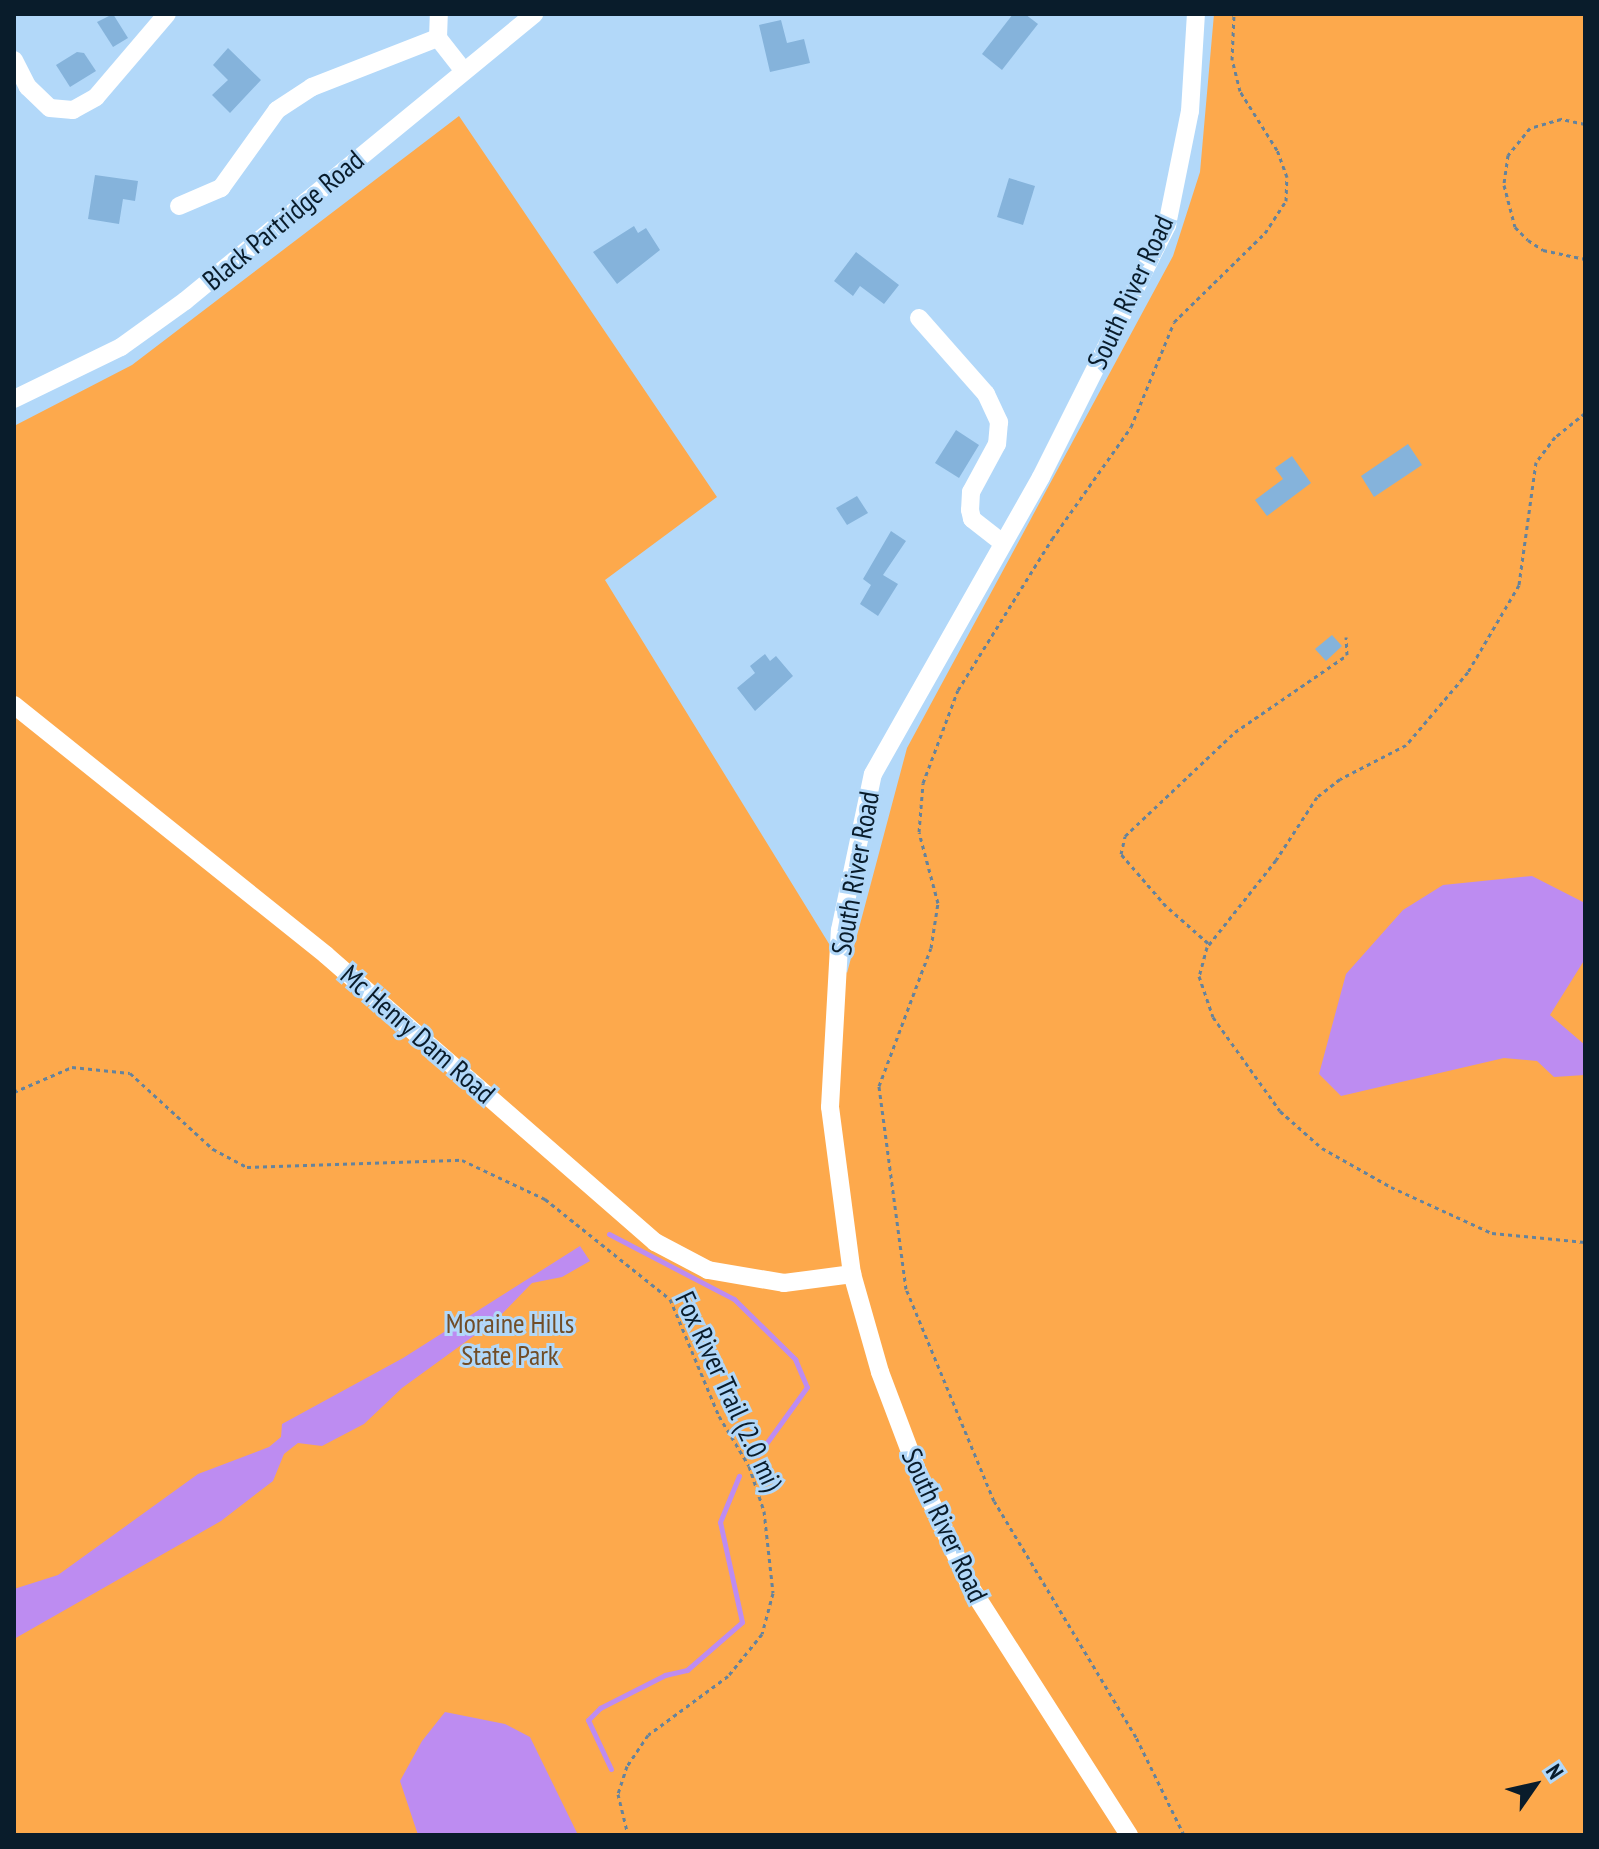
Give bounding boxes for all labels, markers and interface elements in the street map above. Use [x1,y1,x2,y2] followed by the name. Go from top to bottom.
[196,143,370,297] street label: Black Partridge Road
[1080,210,1180,374] street label: South River Road
[824,789,886,957] street label: South River Road
[334,957,502,1111] street label: Mc Henry Dam Road
[668,1285,790,1497] street label: Fox River Trail (2.0 mi)
[446,1306,574,1372] park label: Moraine Hills State Park
[895,1443,995,1607] street label: South River Road
[1495,1745,1575,1825] north arrow
[1540,1759,1570,1784] text: N

